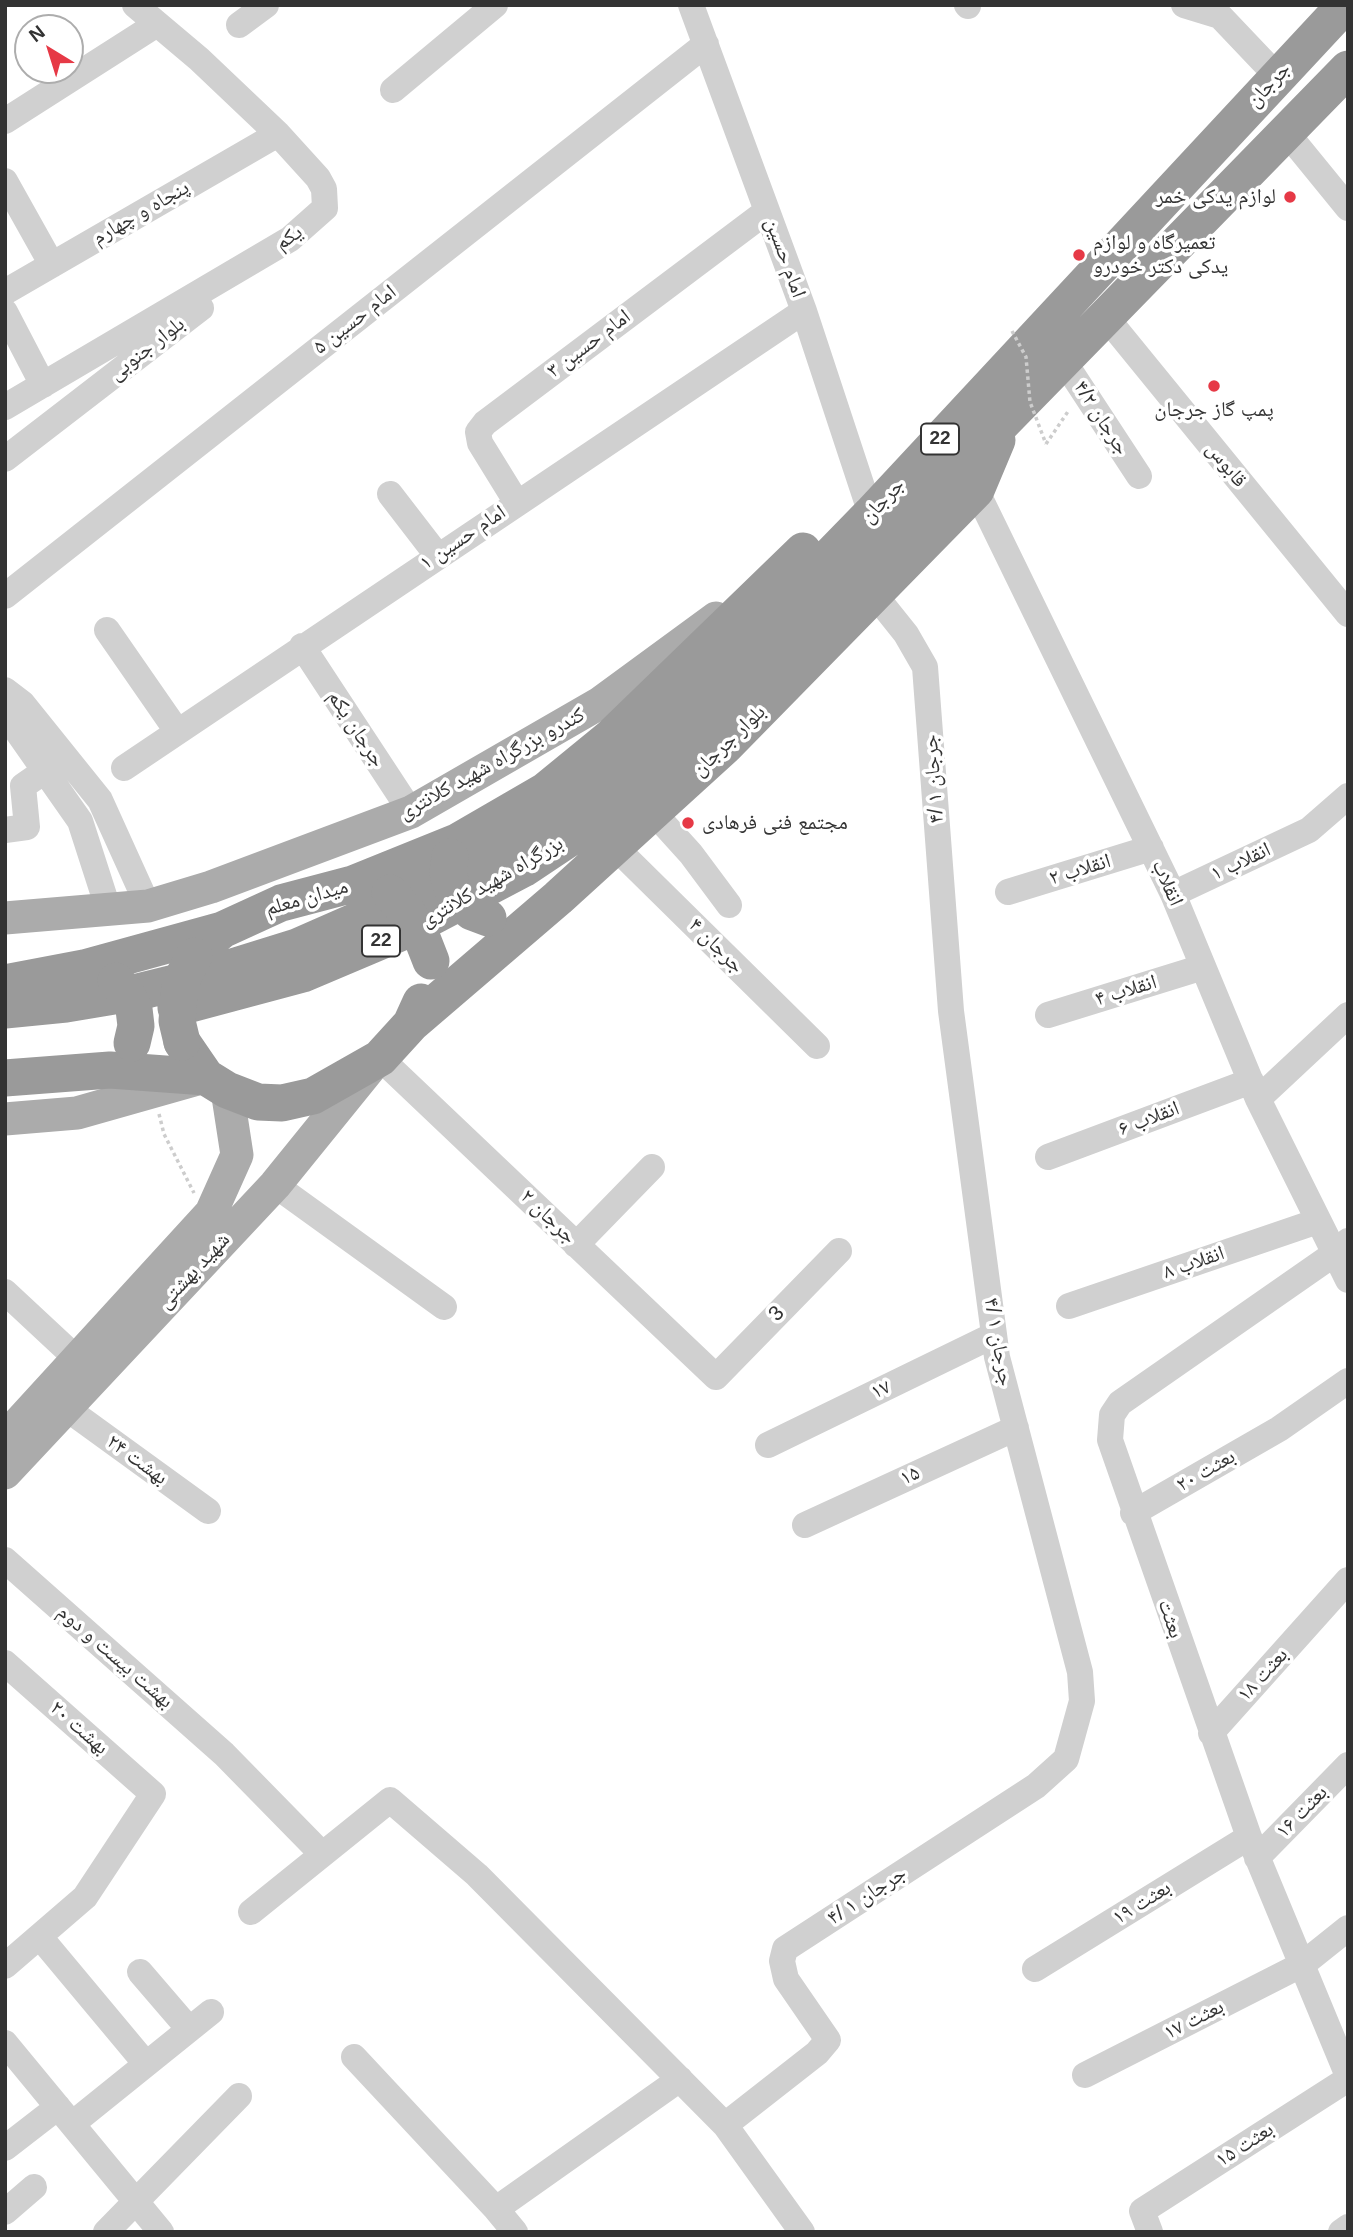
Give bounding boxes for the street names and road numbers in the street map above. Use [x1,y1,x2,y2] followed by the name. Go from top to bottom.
[1242,57,1296,113] street label: جرجان
[88,175,194,251] street label: پنجاه و چهارم
[759,215,811,301] street label: امام حسین
[270,220,308,256] street label: یکم
[308,280,402,360] street label: امام حسین ۵
[542,304,636,384] street label: امام حسین ۳
[104,312,190,386] street label: بلوار جنوبی
[1068,376,1134,460] street label: ۴/۲ جرجان
[921,424,959,454] road number: 22
[1200,437,1252,493] street label: قابوس
[856,473,910,529] street label: جرجان
[415,500,511,576] street label: امام حسین ۱
[322,686,390,772] street label: جرجان یکم
[687,700,771,782] street label: بلوار جرجان
[394,702,590,826] street label: کندرو بزرگراه شهید کلانتری
[918,734,950,824] street label: جرجان ۱ /۴
[416,831,568,933] street label: بزرگراه شهید کلانتری
[1207,837,1275,887] street label: انقلاب ۱
[1046,849,1114,891] street label: ۲ انقلاب
[1146,856,1188,910] street label: انقلاب
[263,874,351,922] street label: میدان معلم
[683,913,749,979] street label: ۴ جرجان
[362,925,400,956] road number: 22
[1092,970,1160,1012] street label: ۴ انقلاب
[1115,1096,1183,1142] street label: ۶ انقلاب
[515,1184,581,1250] street label: جرجان ۲
[152,1228,236,1314] street label: شهید بهشتی
[1160,1241,1228,1285] street label: ۸ انقلاب
[978,1296,1018,1388] street label: جرجان ۱ /۴
[764,1301,790,1327] street label: 3
[867,1375,895,1405] street label: ۱۷
[101,1429,173,1491] street label: بهشت ۲۴
[1172,1444,1240,1498] street label: ۲۰ بعثت
[896,1461,924,1491] street label: ۱۵
[1152,1596,1188,1642] street label: بعثت
[52,1600,178,1714] street label: بهشت بیست و دوم
[1232,1643,1294,1707] street label: ۱۸ بعثت
[44,1696,114,1760] street label: بهشت ۲۰
[1271,1780,1333,1844] street label: ۱۶ بعثت
[823,1861,911,1931] street label: جرجان ۱ /۴
[1108,1875,1176,1931] street label: بعثت ۱۹
[1160,1994,1228,2046] street label: ۱۷ بعثت
[1211,2117,1279,2173] street label: بعثت ۱۵

